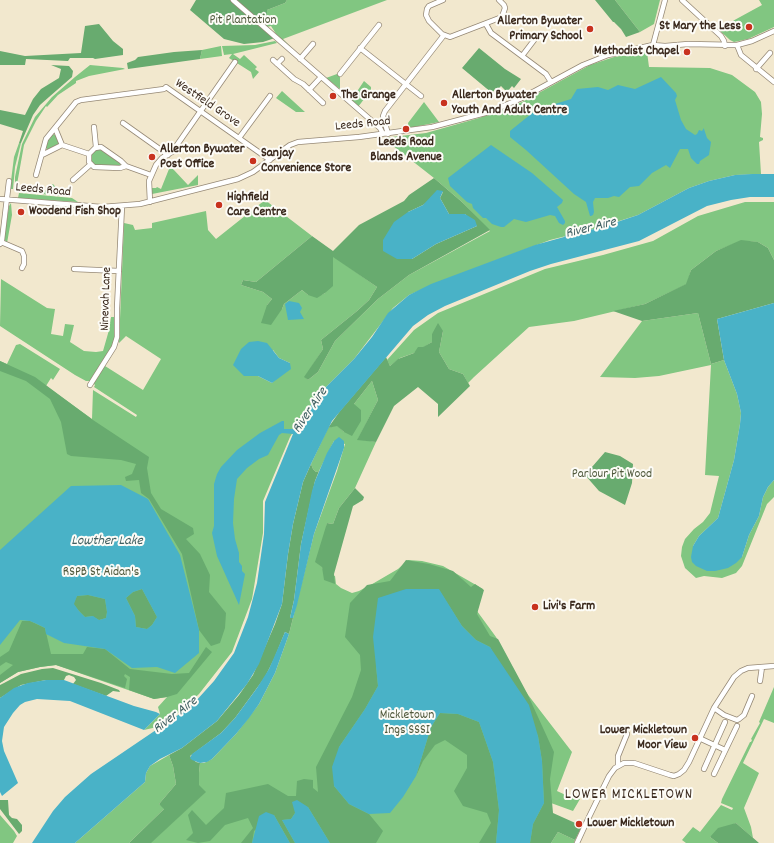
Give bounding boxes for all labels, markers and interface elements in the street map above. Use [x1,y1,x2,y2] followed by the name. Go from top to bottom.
[209,13,277,29] park label: Pit Plantation
[497,14,582,45] place label: Allerton Bywater Primary School
[659,19,741,35] place label: St Mary the Less
[744,22,754,32] marker: St Mary the Less
[585,24,595,34] marker: Allerton Bywater Primary School
[594,44,679,60] place label: Methodist Chapel
[682,47,692,57] marker: Methodist Chapel
[171,76,243,132] street label: Westfield Grove
[341,88,396,104] place label: The Grange
[452,88,567,119] place label: Allerton Bywater Youth And Adult Centre
[328,91,338,101] marker: The Grange
[439,98,449,108] marker: Allerton Bywater Youth And Adult Centre
[335,114,391,136] street label: Leeds Road
[401,124,411,134] marker: Leeds Road Blands Avenue
[370,135,442,166] place label: Leeds Road Blands Avenue
[160,142,245,173] place label: Allerton Bywater Post Office
[261,146,351,177] place label: Sanjay Convenience Store
[147,152,157,162] marker: Allerton Bywater Post Office
[248,156,258,166] marker: Sanjay Convenience Store
[15,181,71,201] street label: Leeds Road
[227,190,287,221] place label: Highfield Care Centre
[214,200,224,210] marker: Highfield Care Centre
[29,204,121,220] place label: Woodend Fish Shop
[16,207,26,217] marker: Woodend Fish Shop
[564,215,618,243] water label: River Aire
[98,267,116,331] street label: Ninevah Lane
[290,385,332,437] water label: River Aire
[572,467,652,483] park label: Parlour Pit Wood
[71,534,143,550] water label: Lowther Lake
[63,565,139,581] park label: RSPB St Aidan's
[543,599,595,615] place label: Livi's Farm
[530,602,540,612] marker: Livi's Farm
[150,694,202,738] water label: River Aire
[380,708,434,739] park label: Mickletown Ings SSSI
[600,723,687,754] place label: Lower Mickletown Moor View
[690,733,700,743] marker: Lower Mickletown Moor View
[565,787,693,805] district label: LOWER MICKLETOWN
[587,816,674,832] place label: Lower Mickletown
[574,819,584,829] marker: Lower Mickletown

